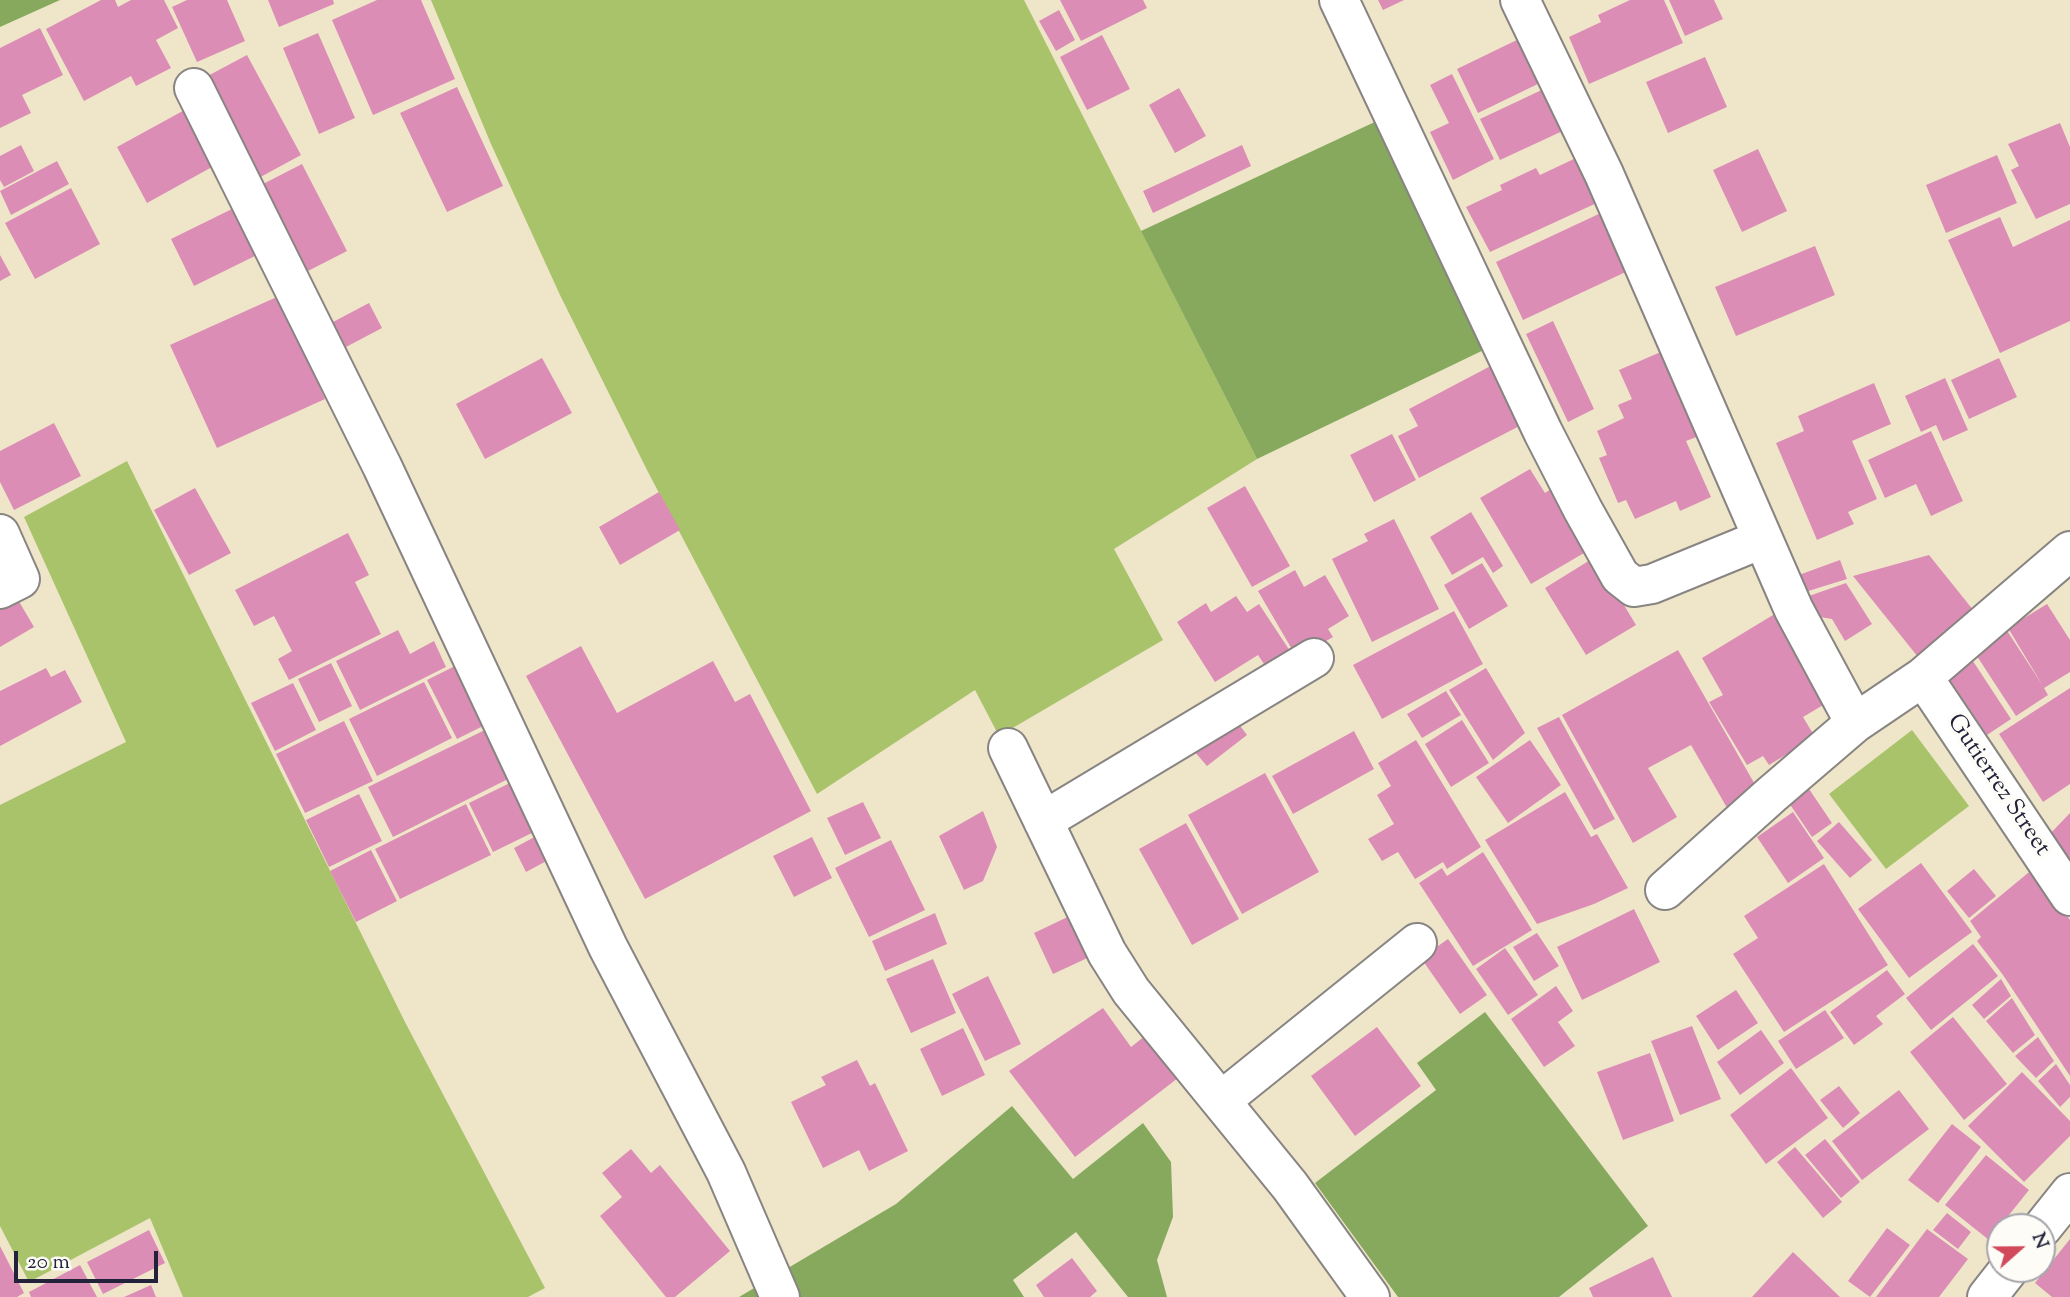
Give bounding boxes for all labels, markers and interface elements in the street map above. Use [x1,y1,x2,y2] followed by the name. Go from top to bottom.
[1939,710,2055,862] street label: Gutierrez Street
[1986,1213,2056,1283] north arrow
[2024,1229,2055,1253] text: N
[18,1238,161,1282] scale bar
[27,1248,70,1278] text: 20 m

